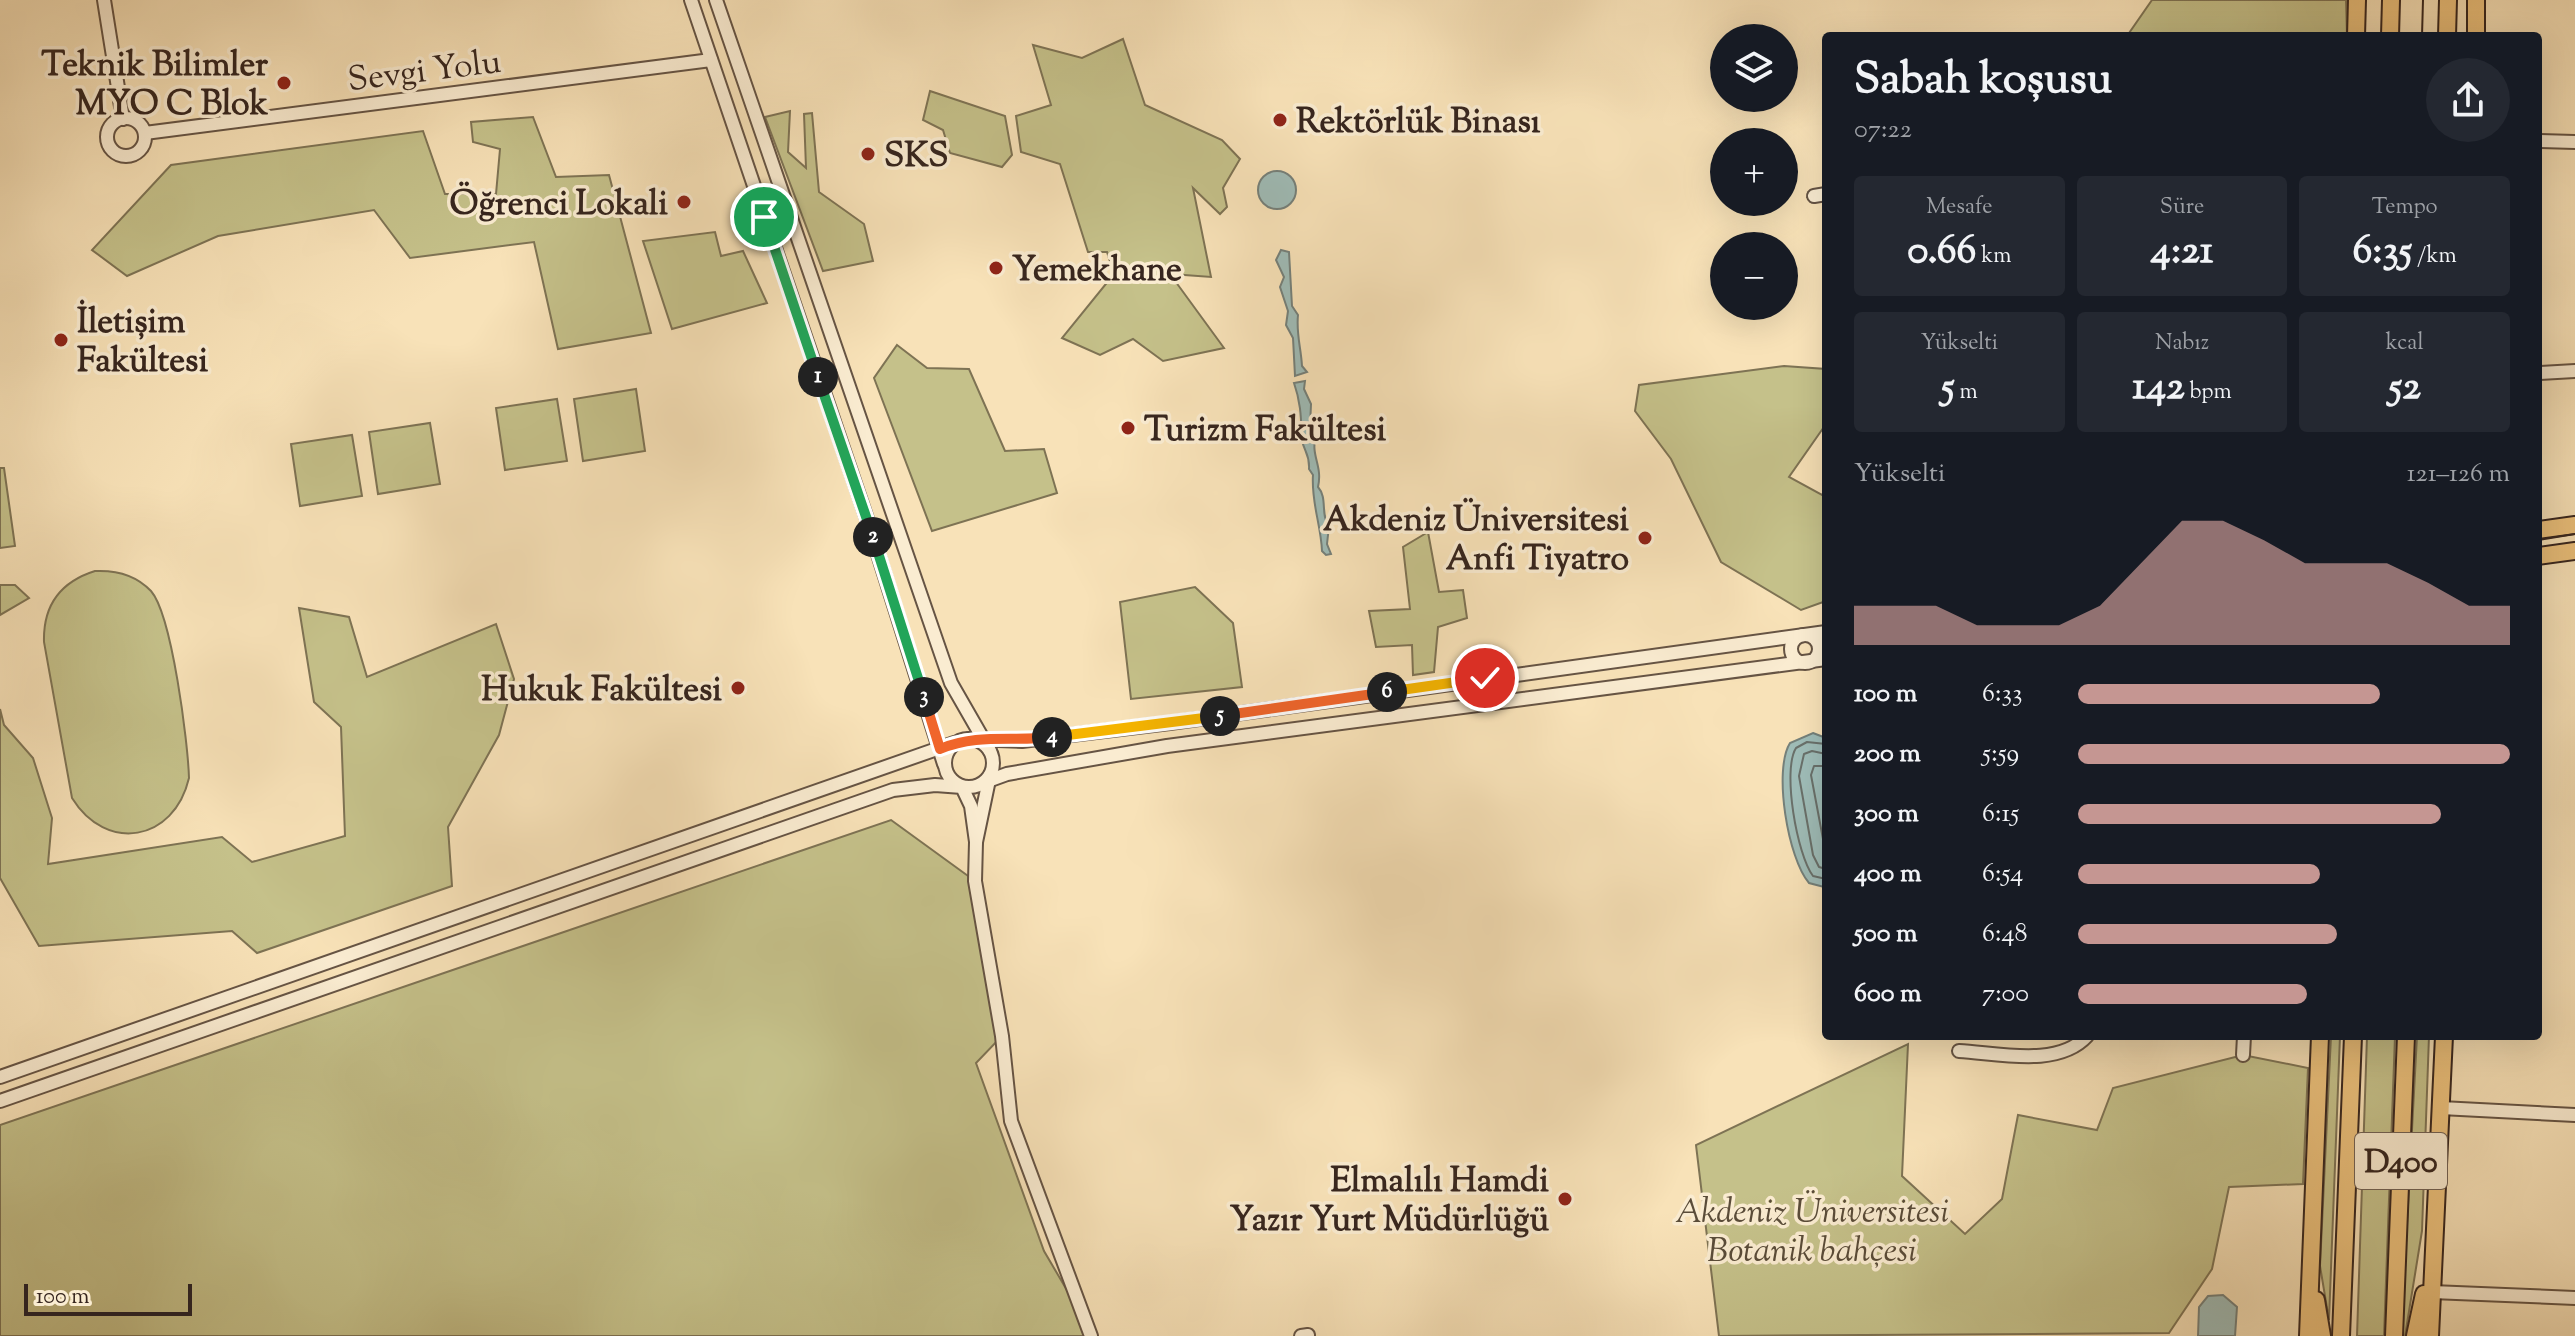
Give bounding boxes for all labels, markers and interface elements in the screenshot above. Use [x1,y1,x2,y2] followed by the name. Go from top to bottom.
[1710,24,1798,320] map controls
[1710,24,1798,112] button: layers
[345,39,504,106] street label: Sevgi Yolu
[41,42,268,130] place label: Teknik Bilimler MYO C Blok
[1854,50,2112,113] text: Sabah koşusu
[2426,58,2510,142] button: share
[275,74,293,92] marker: Teknik Bilimler MYO C Blok
[1296,99,1541,148] place label: Rektörlük Binası
[1271,111,1289,129] marker: Rektörlük Binası
[1854,112,1912,149] text: 07:22
[1710,128,1798,216] button: +
[884,133,949,182] place label: SKS
[859,145,877,163] marker: SKS
[450,181,668,230] place label: Öğrenci Lokali
[730,183,798,251] pin
[1926,192,1993,224] text: Mesafe
[2160,192,2204,224] text: Süre
[2372,192,2438,224] text: Tempo
[675,193,693,211] marker: Öğrenci Lokali
[742,195,786,239] icon: arrive
[1907,224,1976,281] text: 0.66
[2151,224,2213,281] text: 4:21
[2353,224,2412,281] text: 6:35
[1710,232,1798,320] button: −
[1976,241,2011,273] text: km
[2412,241,2457,273] text: /km
[1012,247,1182,296] place label: Yemekhane
[987,259,1005,277] marker: Yemekhane
[77,299,208,387] place label: İletişim Fakültesi
[1921,328,1998,360] text: Yükselti
[2155,328,2209,360] text: Nabız
[2386,328,2424,360] text: kcal
[52,331,70,349] marker: İletişim Fakültesi
[798,357,838,397] pin: 1
[1941,360,1955,417] text: 5
[2132,360,2185,417] text: 142
[2388,360,2421,417] text: 52
[814,361,822,393] text: 1
[1955,377,1978,409] text: m
[2185,377,2232,409] text: bpm
[1144,407,1387,456] place label: Turizm Fakültesi
[1119,419,1137,437] marker: Turizm Fakültesi
[1854,456,1945,493] text: Yükselti
[2407,456,2510,493] text: 121–126 m
[1323,497,1629,585] place label: Akdeniz Üniversitesi Anfi Tiyatro
[853,517,893,557] pin: 2
[868,521,878,553] text: 2
[1636,529,1654,547] marker: Akdeniz Üniversitesi Anfi Tiyatro
[1451,644,1519,712] pin
[1463,656,1507,700] icon: check
[481,667,722,716] place label: Hukuk Fakültesi
[1367,672,1407,712] pin: 6
[1382,676,1392,708] text: 6
[1854,676,1917,713] text: 100 m
[1982,676,2022,713] text: 6:33
[904,677,944,717] pin: 3
[729,679,747,697] marker: Hukuk Fakültesi
[920,681,928,713] text: 3
[1200,696,1240,736] pin: 5
[1216,700,1224,732] text: 5
[1032,717,1072,757] pin: 4
[1046,721,1058,753] text: 4
[1854,736,1921,773] text: 200 m
[1982,736,2019,773] text: 5:59
[1854,796,1919,833] text: 300 m
[1982,796,2019,833] text: 6:15
[1854,856,1921,893] text: 400 m
[1982,856,2023,893] text: 6:54
[1854,916,1917,953] text: 500 m
[1982,916,2028,953] text: 6:48
[1854,976,1921,1013] text: 600 m
[1982,976,2029,1013] text: 7:00
[2355,1133,2447,1189] road number: D400
[1230,1158,1549,1246] place label: Elmalılı Hamdi Yazır Yurt Müdürlüğü
[1675,1189,1949,1277] park label: Akdeniz Üniversitesi Botanik bahçesi
[1556,1190,1574,1208] marker: Elmalılı Hamdi Yazır Yurt Müdürlüğü
[24,1280,192,1316] scale bar
[36,1282,89,1314] text: 100 m

